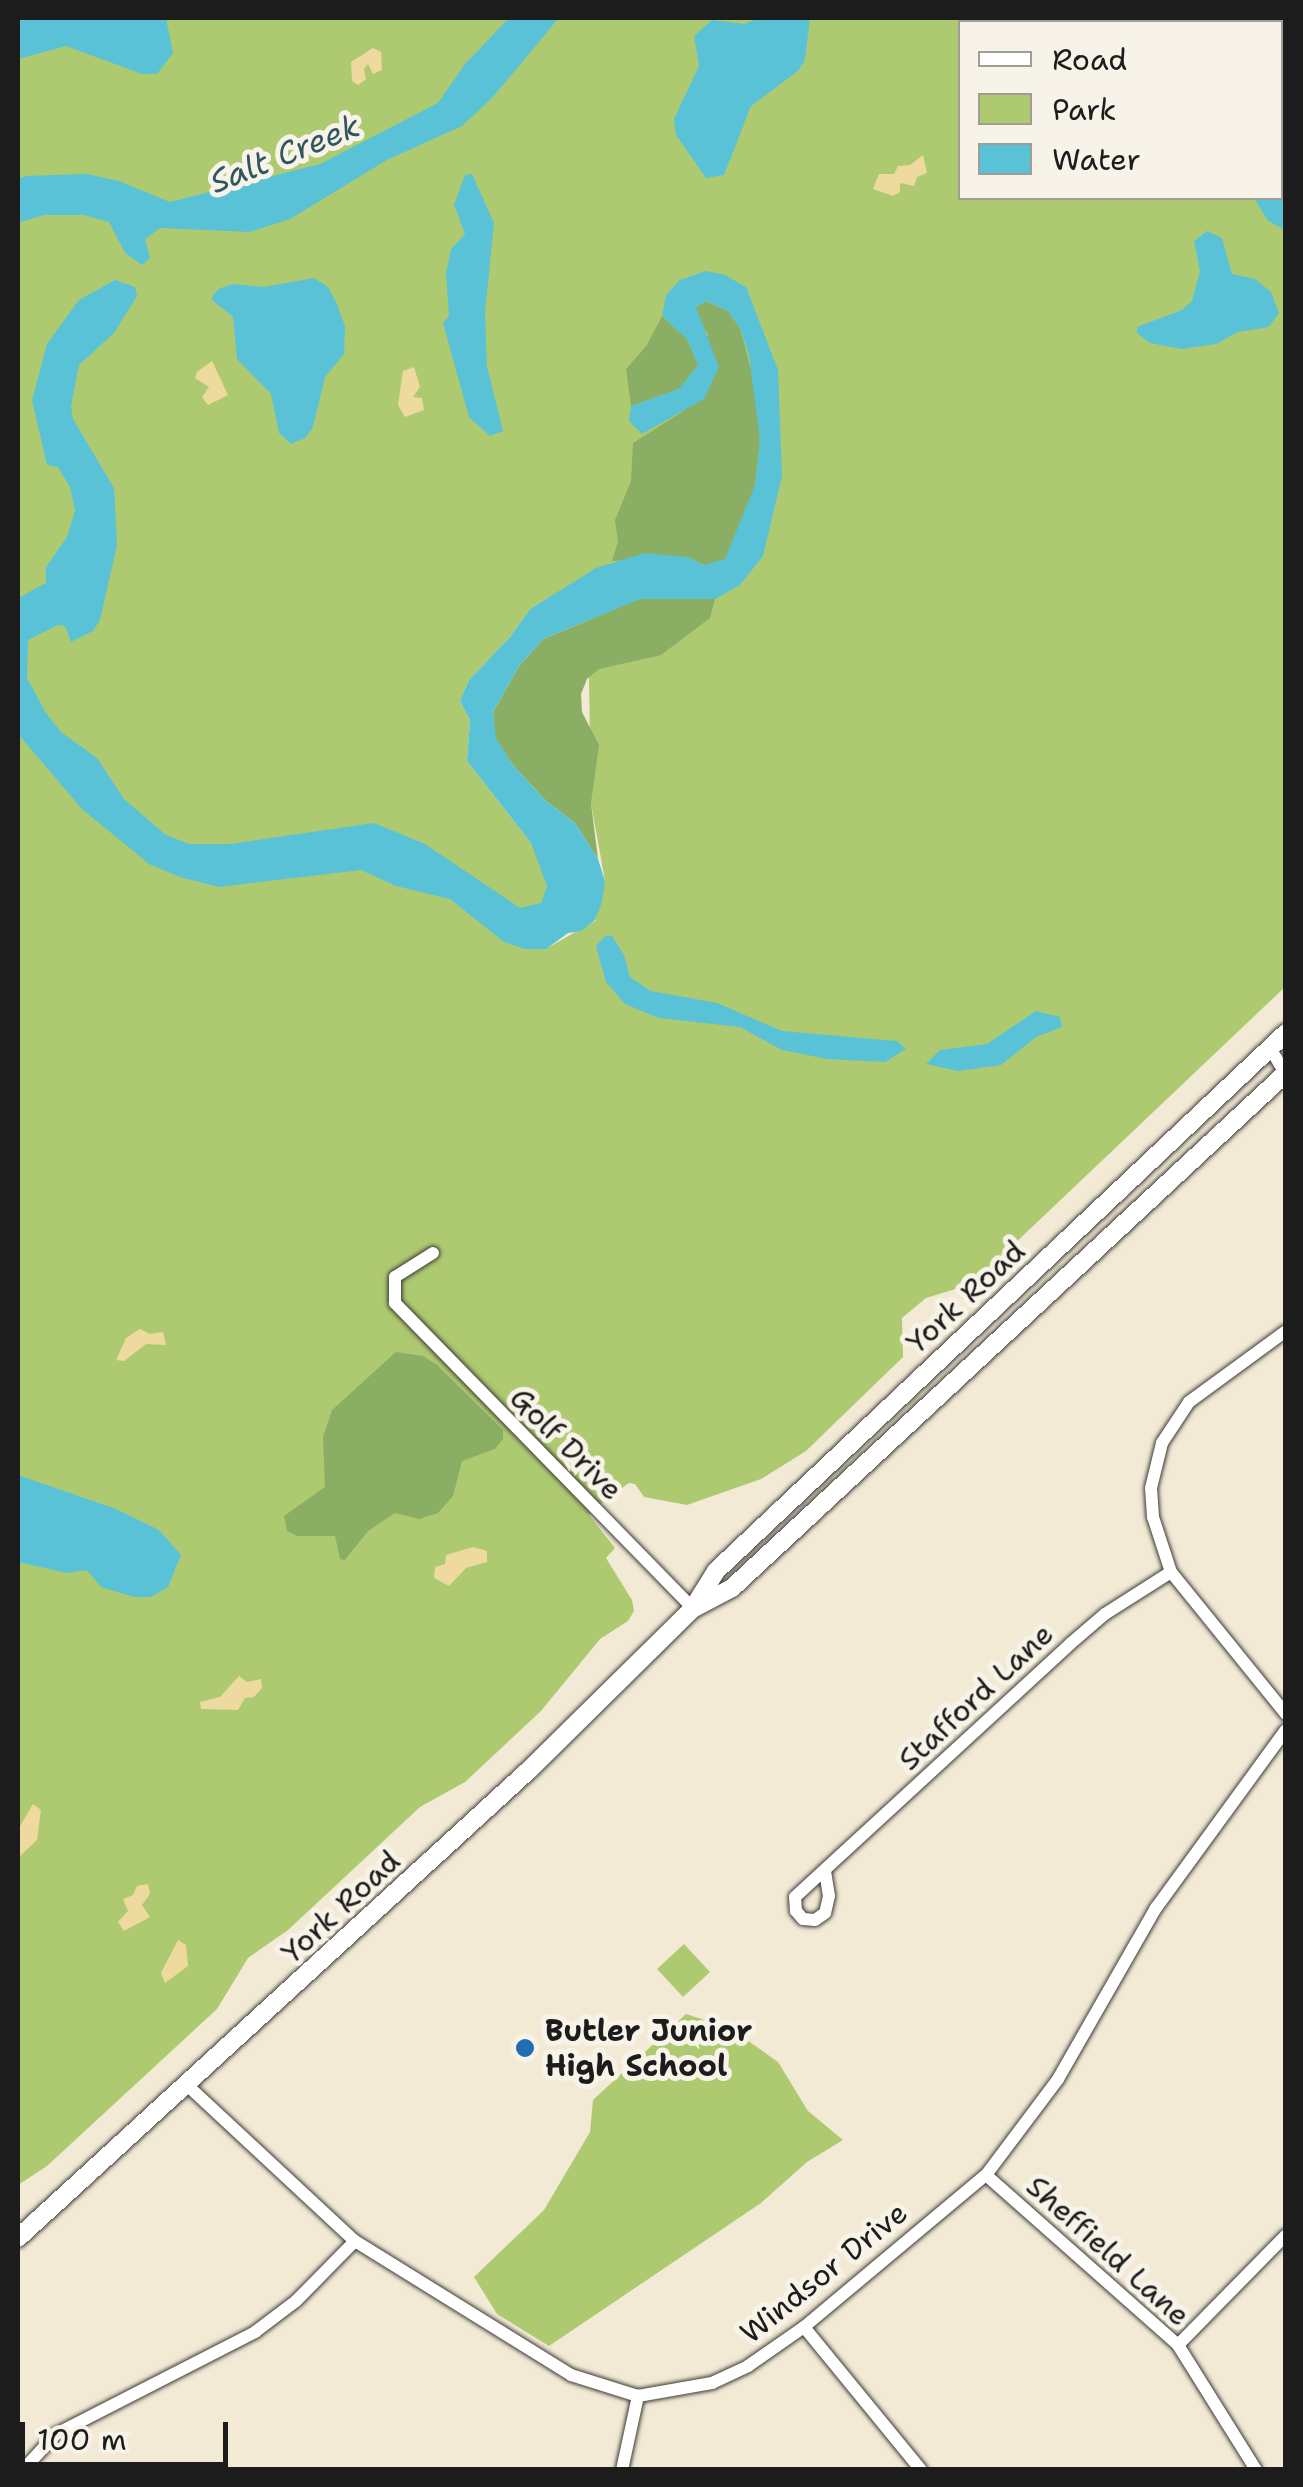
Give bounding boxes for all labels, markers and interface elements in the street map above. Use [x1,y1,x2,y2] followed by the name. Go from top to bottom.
[958,20,1283,200] legend
[1052,39,1127,80] text: Road
[1052,89,1116,130] text: Park
[204,106,366,202] water label: Salt Creek
[1052,139,1141,180] text: Water
[899,1233,1033,1361] street label: York Road
[502,1380,630,1508] street label: Golf Drive
[891,1616,1061,1778] street label: Stafford Lane
[274,1843,408,1971] street label: York Road
[545,2013,752,2084] place label: Butler Junior High School
[514,2037,536,2059] marker: Butler Junior High School
[1019,2168,1197,2334] street label: Sheffield Lane
[733,2195,915,2351] street label: Windsor Drive
[25,2402,232,2464] scale bar
[37,2419,127,2460] text: 100 m

